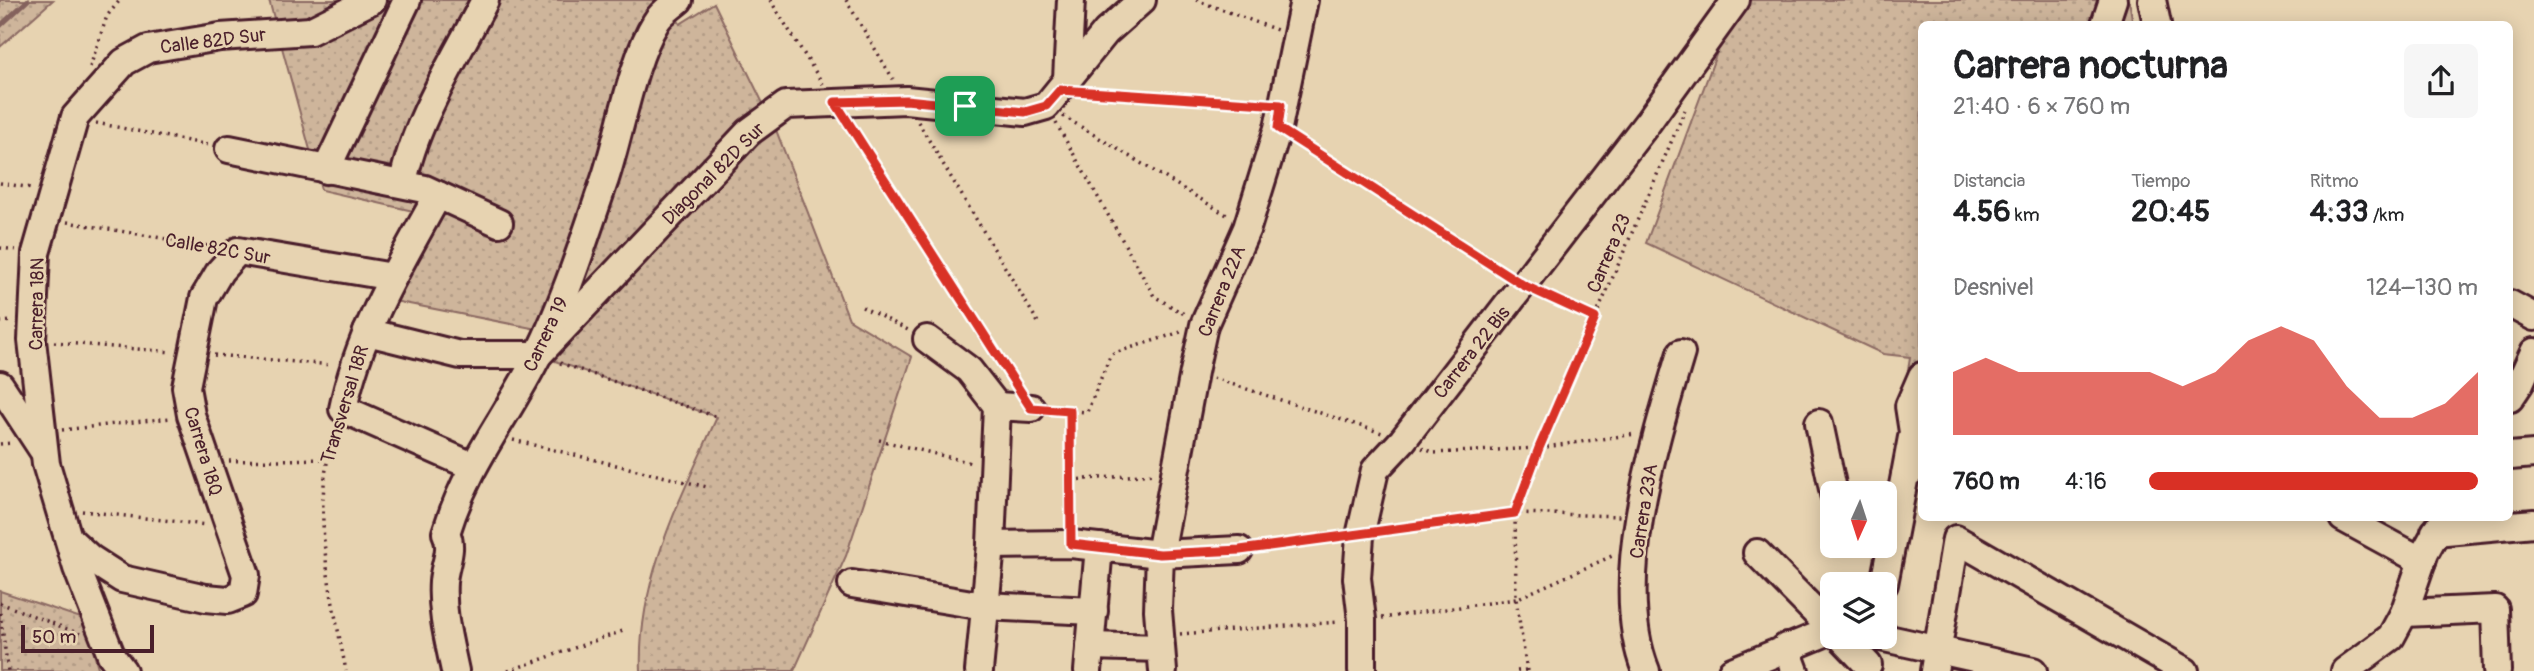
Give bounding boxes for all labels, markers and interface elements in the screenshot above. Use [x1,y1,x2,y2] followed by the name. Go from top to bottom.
[159,23,268,59] street label: Calle 82D Sur
[1953,42,2228,90] text: Carrera nocturna
[2404,44,2478,118] button: share
[935,76,995,136] pin
[946,87,984,125] icon: arrive
[1953,92,2130,121] text: 21:40 · 6 × 760 m
[657,117,770,230] street label: Diagonal 82D Sur
[1953,169,2025,193] text: Distancia
[2131,169,2190,193] text: Tiempo
[2310,169,2359,193] text: Ritmo
[1953,193,2011,230] text: 4.56
[2131,193,2210,230] text: 20:45
[2310,193,2369,230] text: 4:33
[2011,203,2040,227] text: km
[2369,203,2404,227] text: /km
[1582,210,1636,297] street label: Carrera 23
[163,228,273,270] street label: Calle 82C Sur
[1193,242,1251,341] street label: Carrera 22A
[24,257,50,351] street label: Carrera 18N
[1953,273,2034,302] text: Desnivel
[2366,273,2478,302] text: 124–130 m
[518,293,574,376] street label: Carrera 19
[1428,301,1516,404] street label: Carrera 22 Bis
[316,342,374,466] street label: Transversal 18R
[178,404,228,499] street label: Carrera 18Q
[1625,462,1663,560] street label: Carrera 23A
[1953,467,2020,496] text: 760 m
[2065,467,2107,496] text: 4:16
[1820,481,1897,558] north arrow
[1820,481,1897,649] map controls
[1820,572,1897,649] button: layers
[21,622,154,654] scale bar
[32,625,76,649] text: 50 m

